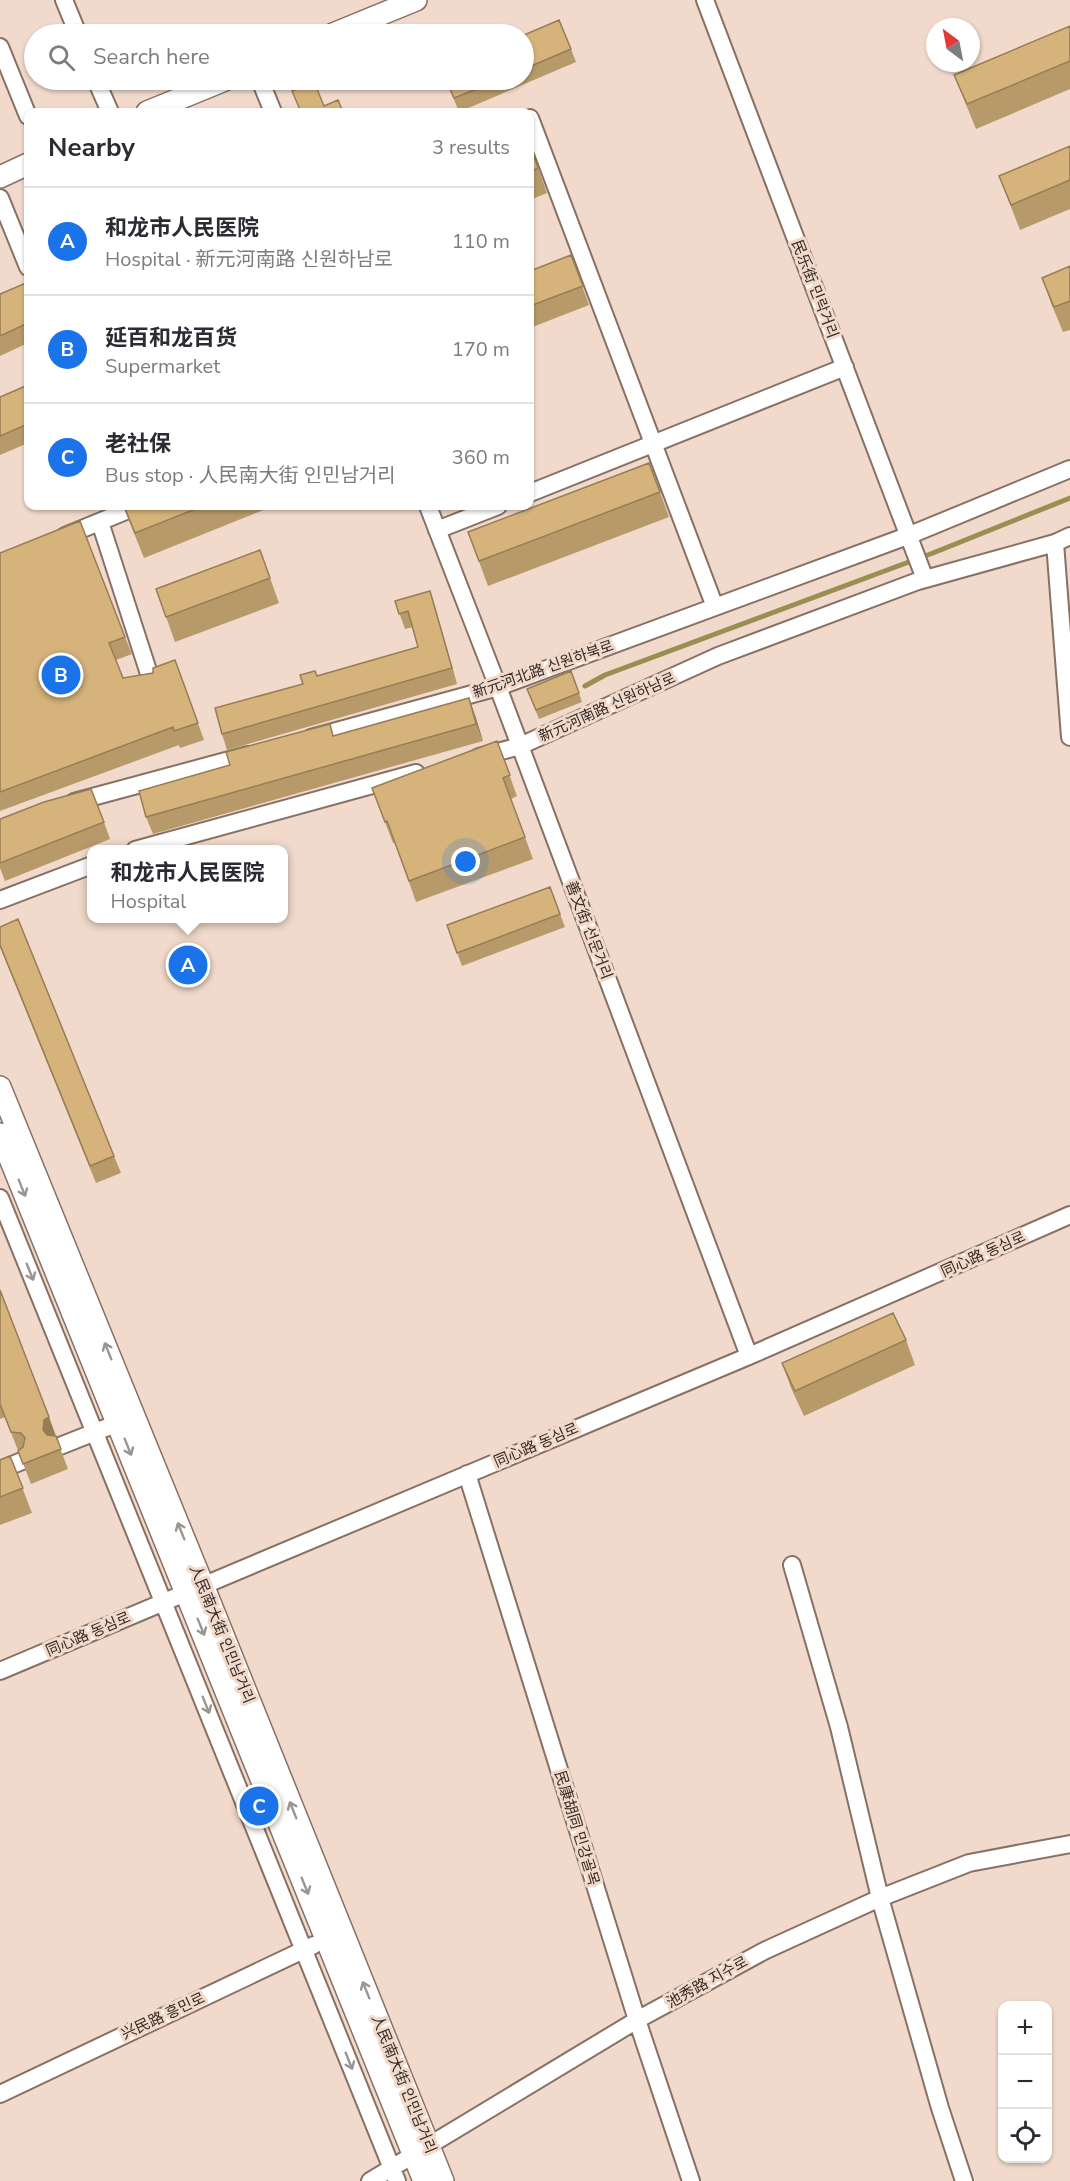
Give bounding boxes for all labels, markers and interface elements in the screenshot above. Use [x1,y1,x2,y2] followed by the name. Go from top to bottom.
[926,18,980,72] north arrow
[24,24,534,90] search box
[45,41,78,74] icon: search
[93,42,210,72] text: Search here
[48,130,135,165] text: Nearby
[432,134,510,161] text: 3 results
[105,213,259,243] text: 和龙市人民医院
[60,228,75,255] text: A
[452,228,510,255] text: 110 m
[787,237,843,341] street label: 民乐街 민락거리
[105,246,393,273] text: Hospital · 新元河南路 신원하남로
[105,323,237,353] text: 延百和龙百货
[61,336,74,363] text: B
[452,336,510,363] text: 170 m
[105,353,220,380] text: Supermarket
[105,429,171,459] text: 老社保
[61,444,74,471] text: C
[452,444,510,471] text: 360 m
[105,462,396,489] text: Bus stop · 人民南大街 인민남거리
[470,635,616,703] street label: 新元河北路 신원하북로
[42,652,80,698] pin: B
[535,668,679,746] street label: 新元河南路 신원하남로
[87,845,288,923] popup
[451,847,480,876] your location
[110,858,265,888] text: 和龙市人民医院
[561,878,617,982] street label: 善文街 선문거리
[110,888,186,915] text: Hospital
[168,942,207,988] pin: A
[17,1179,28,1197] one-way arrow
[938,1227,1028,1281] street label: 同心路 동심로
[25,1262,36,1280] one-way arrow
[102,1342,113,1360] one-way arrow
[491,1418,581,1472] street label: 同心路 동심로
[123,1437,134,1455] one-way arrow
[175,1522,186,1541] one-way arrow
[185,1562,259,1706] street label: 人民南大街 인민남거리
[43,1607,133,1661] street label: 同心路 동심로
[196,1617,207,1636] one-way arrow
[201,1696,212,1714] one-way arrow
[550,1768,604,1888] street label: 民康胡同 민강골목
[240,1784,278,1828] pin: C
[287,1801,298,1819] one-way arrow
[301,1876,312,1895] one-way arrow
[663,1951,751,2013] street label: 池秀路 지수로
[360,1982,371,2000] one-way arrow
[118,1988,208,2044] street label: 兴民路 흥민로
[998,2001,1052,2163] map controls
[998,2001,1052,2055] button: +
[367,2012,441,2156] street label: 人民南大街 인민남거리
[344,2052,355,2070] one-way arrow
[998,2055,1052,2109] button: −
[998,2109,1052,2163] button: locate

